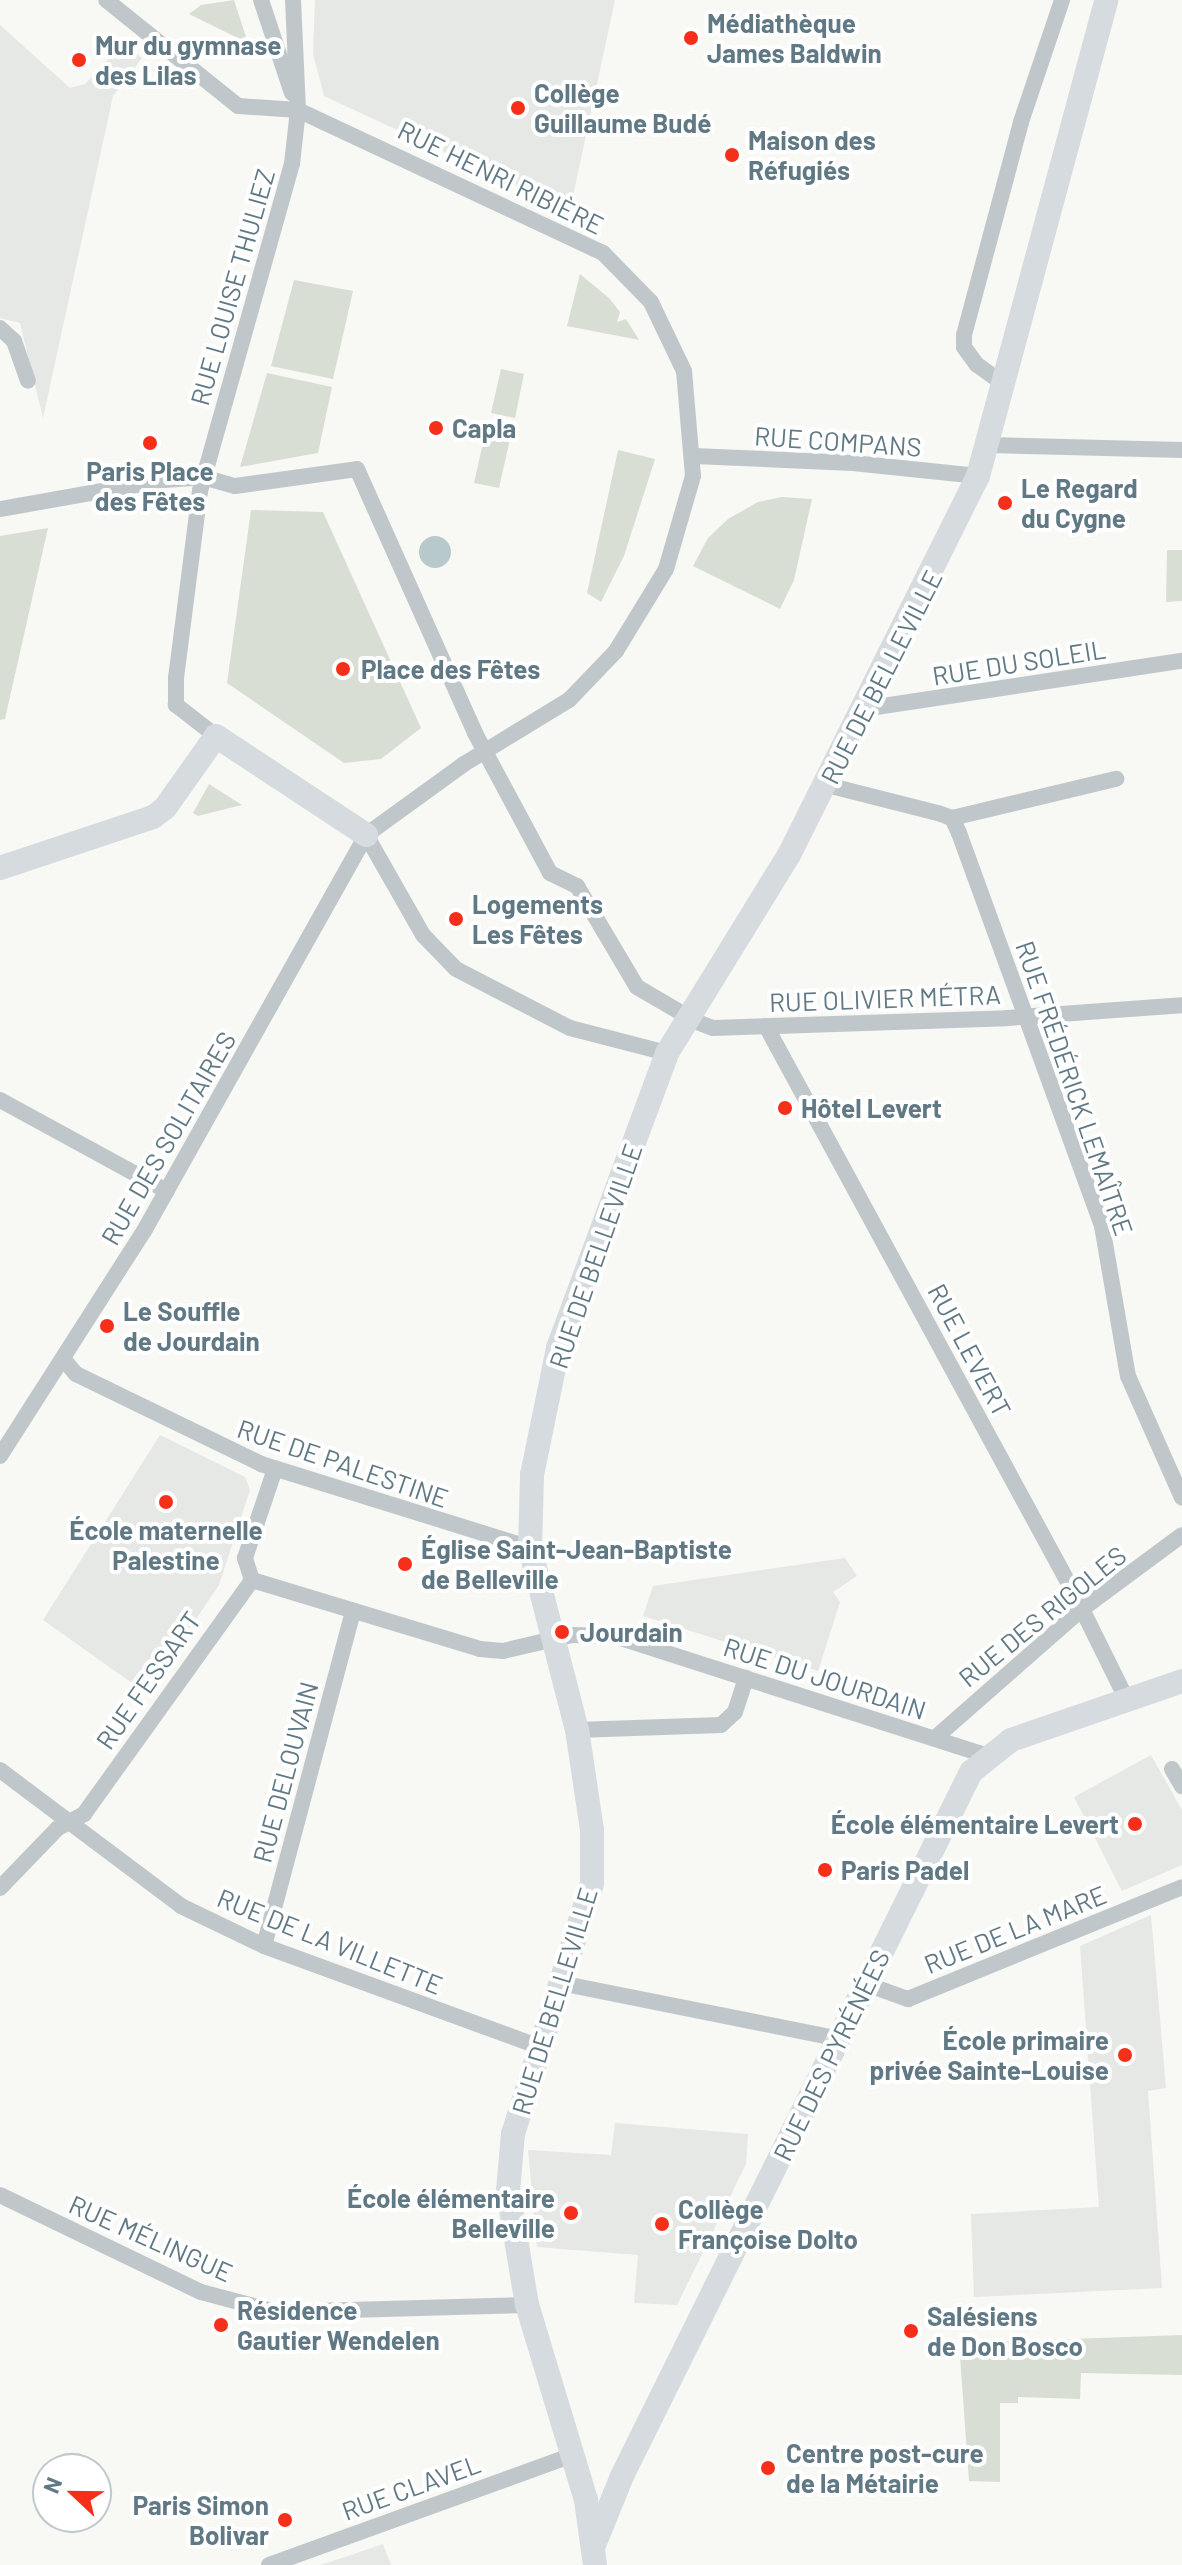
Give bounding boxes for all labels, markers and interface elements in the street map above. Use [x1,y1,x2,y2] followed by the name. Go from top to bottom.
[707,7,882,68] place label: Médiathèque James Baldwin
[95,29,281,90] place label: Mur du gymnase des Lilas
[682,29,700,47] marker: Médiathèque James Baldwin
[70,51,88,69] marker: Mur du gymnase des Lilas
[534,77,711,138] place label: Collège Guillaume Budé
[509,99,527,117] marker: Collège Guillaume Budé
[393,114,609,240] street label: RUE HENRI RIBIÈRE
[748,124,876,186] place label: Maison des Réfugiés
[723,146,741,164] marker: Maison des Réfugiés
[183,165,281,409] street label: RUE LOUISE THULIEZ
[452,412,516,444] place label: Capla
[427,419,445,437] marker: Capla
[753,420,923,462] street label: RUE COMPANS
[141,434,159,452] marker: Paris Place des Fêtes
[86,455,214,516] place label: Paris Place des Fêtes
[1021,472,1138,534] place label: Le Regard du Cygne
[996,494,1014,512] marker: Le Regard du Cygne
[814,565,948,789] street label: RUE DE BELLEVILLE
[930,633,1108,691] street label: RUE DU SOLEIL
[361,653,540,685] place label: Place des Fêtes
[332,658,354,680] marker: Place des Fêtes
[472,888,603,950] place label: Logements Les Fêtes
[447,910,465,928] marker: Logements Les Fêtes
[1010,937,1140,1239] street label: RUE FRÉDÉRICK LEMAÎTRE
[769,978,1001,1018] street label: RUE OLIVIER MÉTRA
[94,1026,242,1250] street label: RUE DES SOLITAIRES
[801,1092,942,1124] place label: Hôtel Levert
[776,1099,794,1117] marker: Hôtel Levert
[542,1140,648,1372] street label: RUE DE BELLEVILLE
[922,1278,1018,1422] street label: RUE LEVERT
[123,1295,260,1356] place label: Le Souffle de Jourdain
[98,1317,116,1335] marker: Le Souffle de Jourdain
[234,1412,452,1514] street label: RUE DE PALESTINE
[157,1493,175,1511] marker: École maternelle Palestine
[69,1514,263,1576] place label: École maternelle Palestine
[421,1533,732,1594] place label: Église Saint-Jean-Baptiste de Belleville
[952,1539,1132,1693] street label: RUE DES RIGOLES
[396,1555,414,1573] marker: Église Saint-Jean-Baptiste de Belleville
[89,1605,207,1755] street label: RUE FESSART
[580,1616,683,1648] place label: Jourdain
[551,1621,573,1643] marker: Jourdain
[720,1631,930,1725] street label: RUE DU JOURDAIN
[246,1678,324,1866] street label: RUE DELOUVAIN
[831,1808,1119,1840] place label: École élémentaire Levert
[1126,1815,1144,1833] marker: École élémentaire Levert
[841,1854,969,1886] place label: Paris Padel
[816,1861,834,1879] marker: Paris Padel
[919,1878,1111,1980] street label: RUE DE LA MARE
[213,1882,447,2000] street label: RUE DE LA VILLETTE
[505,1884,603,2118] street label: RUE DE BELLEVILLE
[766,1944,896,2166] street label: RUE DES PYRÉNÉES
[870,2024,1109,2086] place label: École primaire privée Sainte-Louise
[1116,2046,1134,2064] marker: École primaire privée Sainte-Louise
[347,2182,555,2244] place label: École élémentaire Belleville
[64,2188,238,2288] street label: RUE MÉLINGUE
[678,2193,858,2254] place label: Collège Françoise Dolto
[562,2204,580,2222] marker: École élémentaire Belleville
[653,2215,671,2233] marker: Collège Françoise Dolto
[237,2294,440,2356] place label: Résidence Gautier Wendelen
[927,2300,1083,2362] place label: Salésiens de Don Bosco
[212,2316,230,2334] marker: Résidence Gautier Wendelen
[902,2322,920,2340] marker: Salésiens de Don Bosco
[786,2437,984,2498] place label: Centre post-cure de la Métairie
[337,2447,485,2527] street label: RUE CLAVEL
[32,2453,112,2533] north arrow
[757,2457,779,2479] marker: Centre post-cure de la Métairie
[37,2473,66,2496] text: N
[133,2489,269,2550] place label: Paris Simon Bolivar
[276,2511,294,2529] marker: Paris Simon Bolivar

